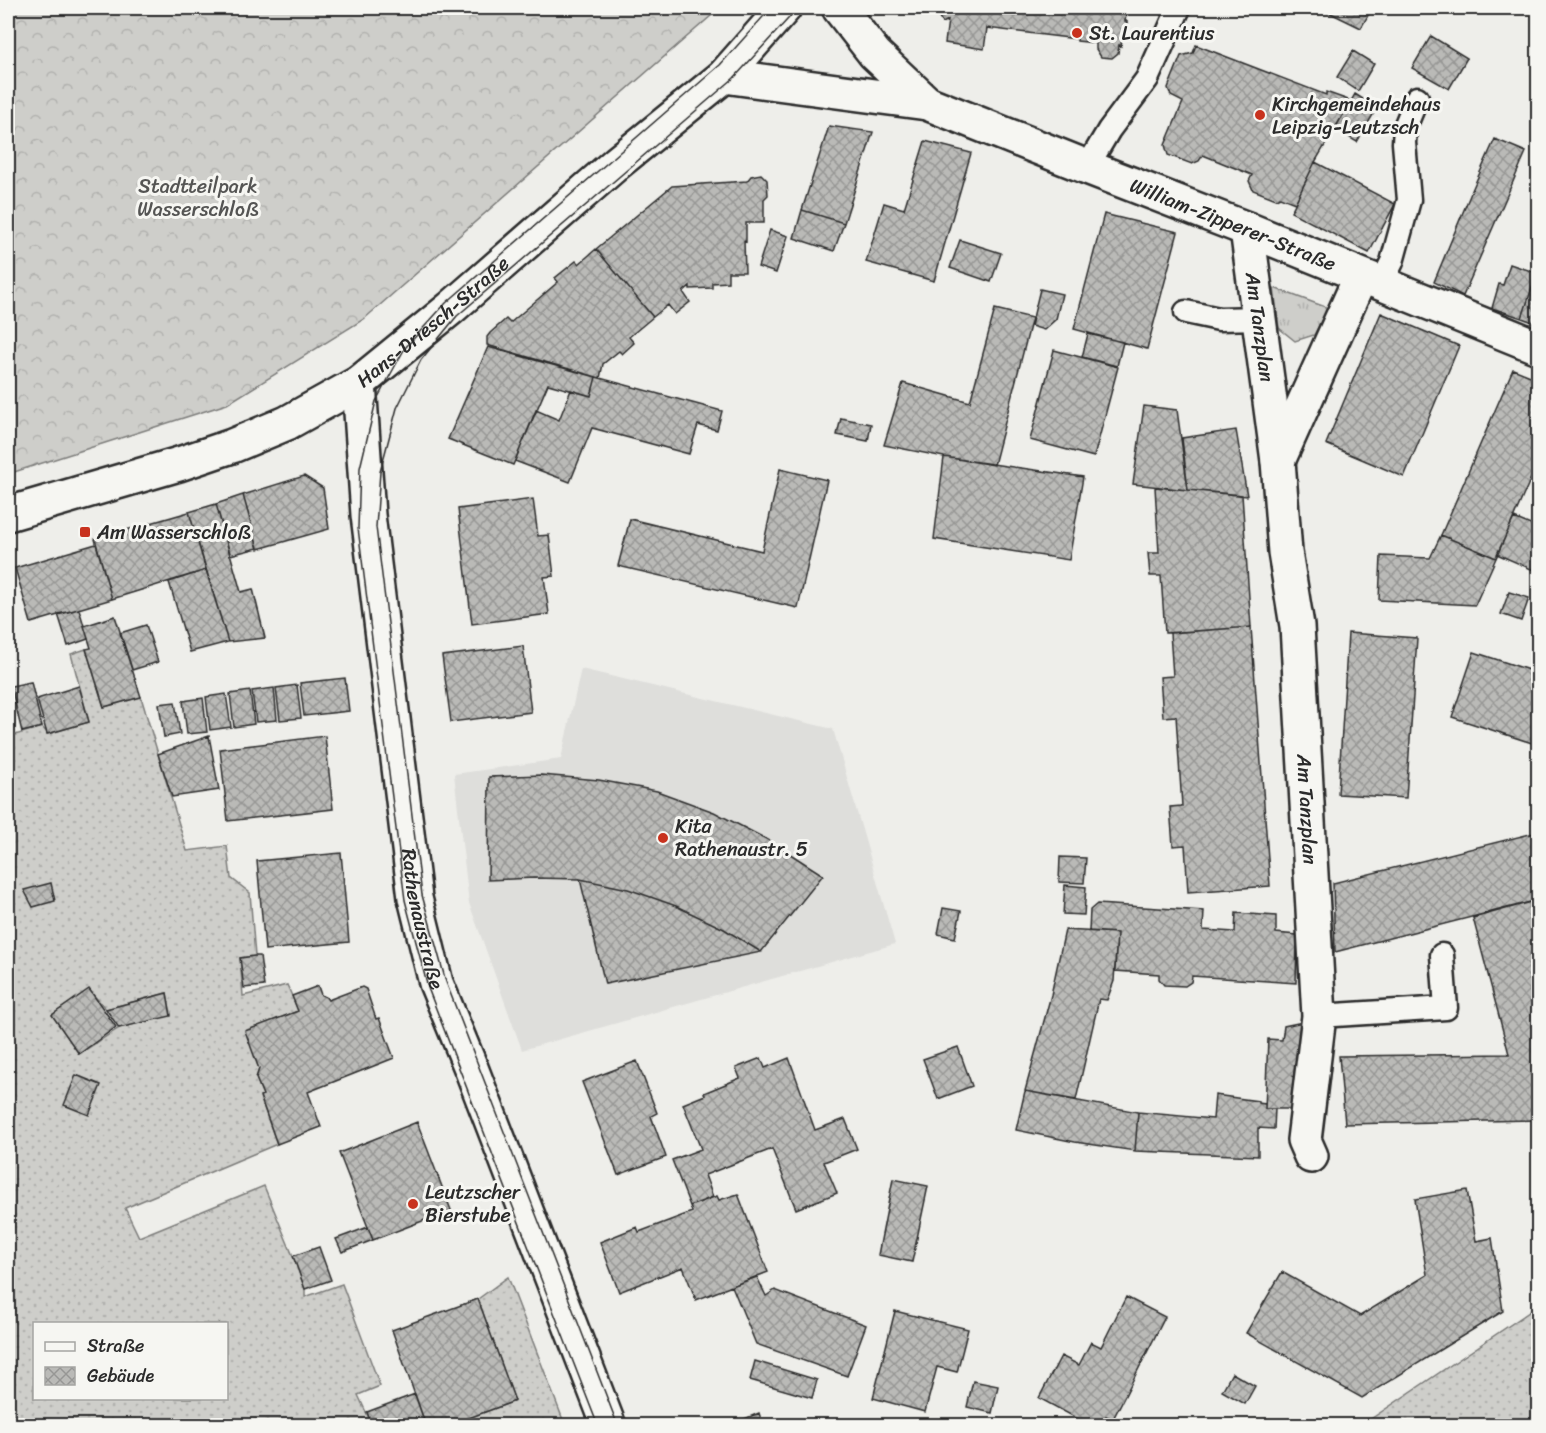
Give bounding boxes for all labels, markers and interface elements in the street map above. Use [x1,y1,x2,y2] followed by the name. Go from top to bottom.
[1089,16,1215,51] place label: St. Laurentius
[1070,26,1084,40] marker: St. Laurentius
[1272,87,1441,145] place label: Kirchgemeindehaus Leipzig-Leutzsch
[1253,108,1267,122] marker: Kirchgemeindehaus Leipzig-Leutzsch
[1124,168,1341,281] street label: William-Zipperer-Straße
[137,169,259,227] park label: Stadtteilpark Wasserschloß
[348,247,518,397] street label: Hans-Driesch-Straße
[1235,269,1284,384] street label: Am Tanzplan
[96,515,251,550] place label: Am Wasserschloß
[78,525,92,539] marker: Am Wasserschloß
[1286,752,1327,866] street label: Am Tanzplan
[675,809,808,867] place label: Kita Rathenaustr. 5
[656,831,670,845] marker: Kita Rathenaustr. 5
[391,847,454,996] street label: Rathenaustraße
[425,1175,521,1233] place label: Leutzscher Bierstube
[406,1197,420,1211] marker: Leutzscher Bierstube
[33,1322,228,1400] legend
[87,1330,144,1362] text: Straße
[87,1360,155,1392] text: Gebäude

